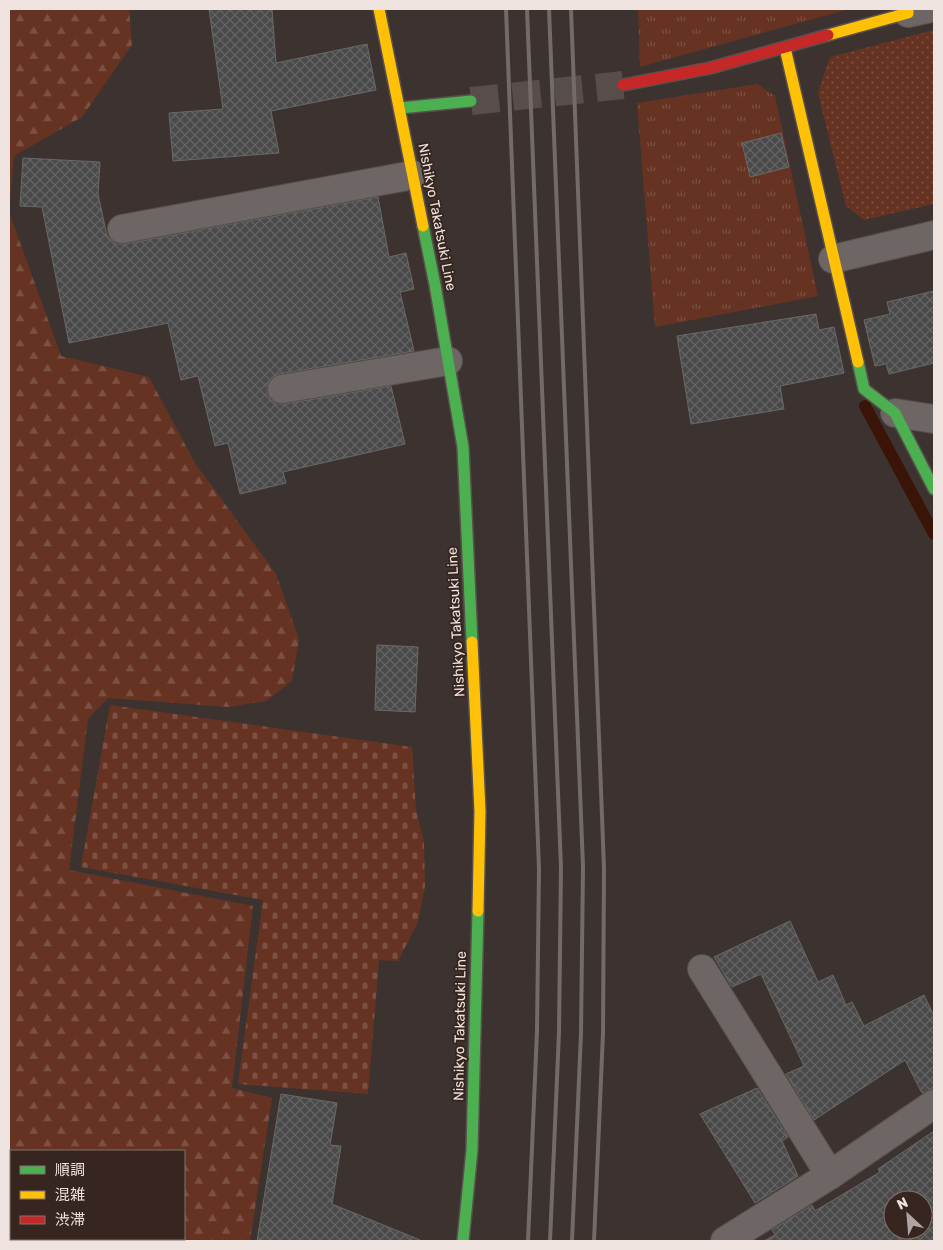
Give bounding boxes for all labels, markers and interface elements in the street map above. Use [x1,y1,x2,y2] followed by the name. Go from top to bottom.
[414,142,460,292] street label: Nishikyo Takatsuki Line
[444,547,468,697] street label: Nishikyo Takatsuki Line
[450,951,470,1101] street label: Nishikyo Takatsuki Line
[10,1150,185,1240] legend
[55,1161,85,1179] text: 順調
[55,1186,85,1204] text: 混雑
[883,1190,933,1240] north arrow
[894,1194,911,1214] text: N
[55,1211,85,1229] text: 渋滞

